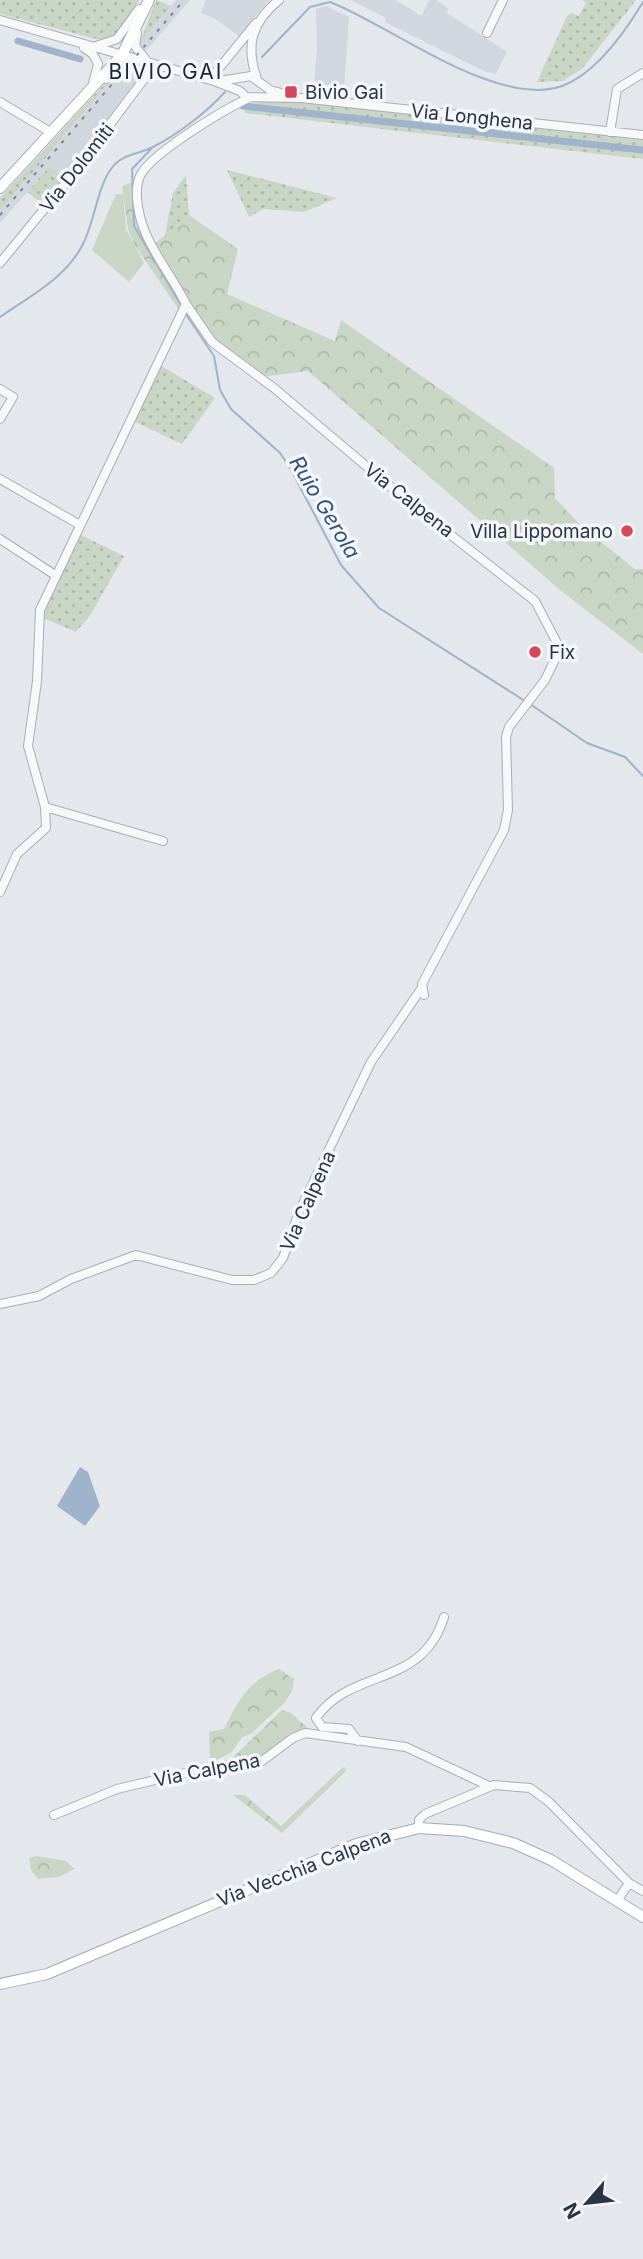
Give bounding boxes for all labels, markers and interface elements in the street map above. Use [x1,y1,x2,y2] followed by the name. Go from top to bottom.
[109,59,223,84] district label: BIVIO GAI
[305,81,384,104] place label: Bivio Gai
[283,84,299,100] marker: Bivio Gai
[410,99,534,135] street label: Via Longhena
[35,119,119,217] street label: Via Dolomiti
[285,451,365,563] water label: Ruio Gerola
[360,458,458,542] street label: Via Calpena
[470,520,613,543] place label: Villa Lippomano
[619,523,635,539] marker: Villa Lippomano
[549,641,575,664] place label: Fix
[527,644,543,660] marker: Fix
[276,1147,340,1255] street label: Via Calpena
[152,1748,262,1792] street label: Via Calpena
[214,1824,394,1912] street label: Via Vecchia Calpena
[552,2168,622,2238] north arrow
[559,2199,586,2223] text: N

